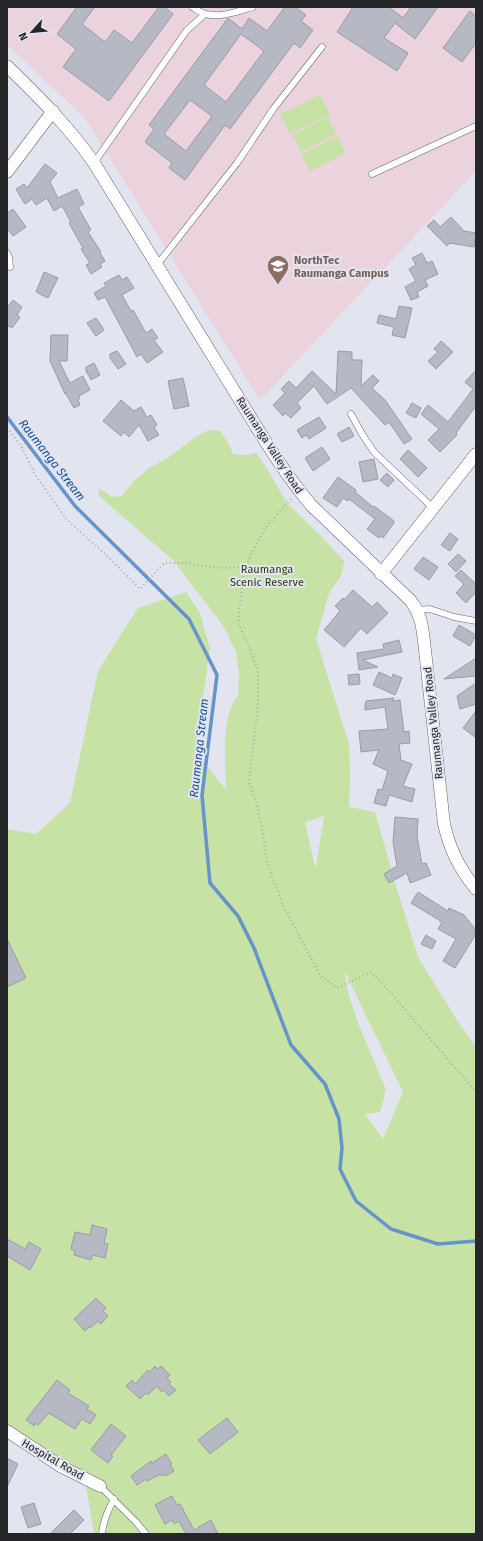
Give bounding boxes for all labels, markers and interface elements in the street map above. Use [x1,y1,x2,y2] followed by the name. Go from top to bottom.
[12,12,52,52] north arrow
[16,30,31,43] text: N
[265,253,291,286] school or university icon: NorthTec Raumanga Campus
[294,254,390,280] place label: NorthTec Raumanga Campus
[233,394,306,496] street label: Raumanga Valley Road
[16,416,88,504] water label: Raumanga Stream
[230,563,304,589] park label: Raumanga Scenic Reserve
[421,666,446,780] street label: Raumanga Valley Road
[187,698,211,798] water label: Raumanga Stream
[19,1436,86,1483] street label: Hospital Road

